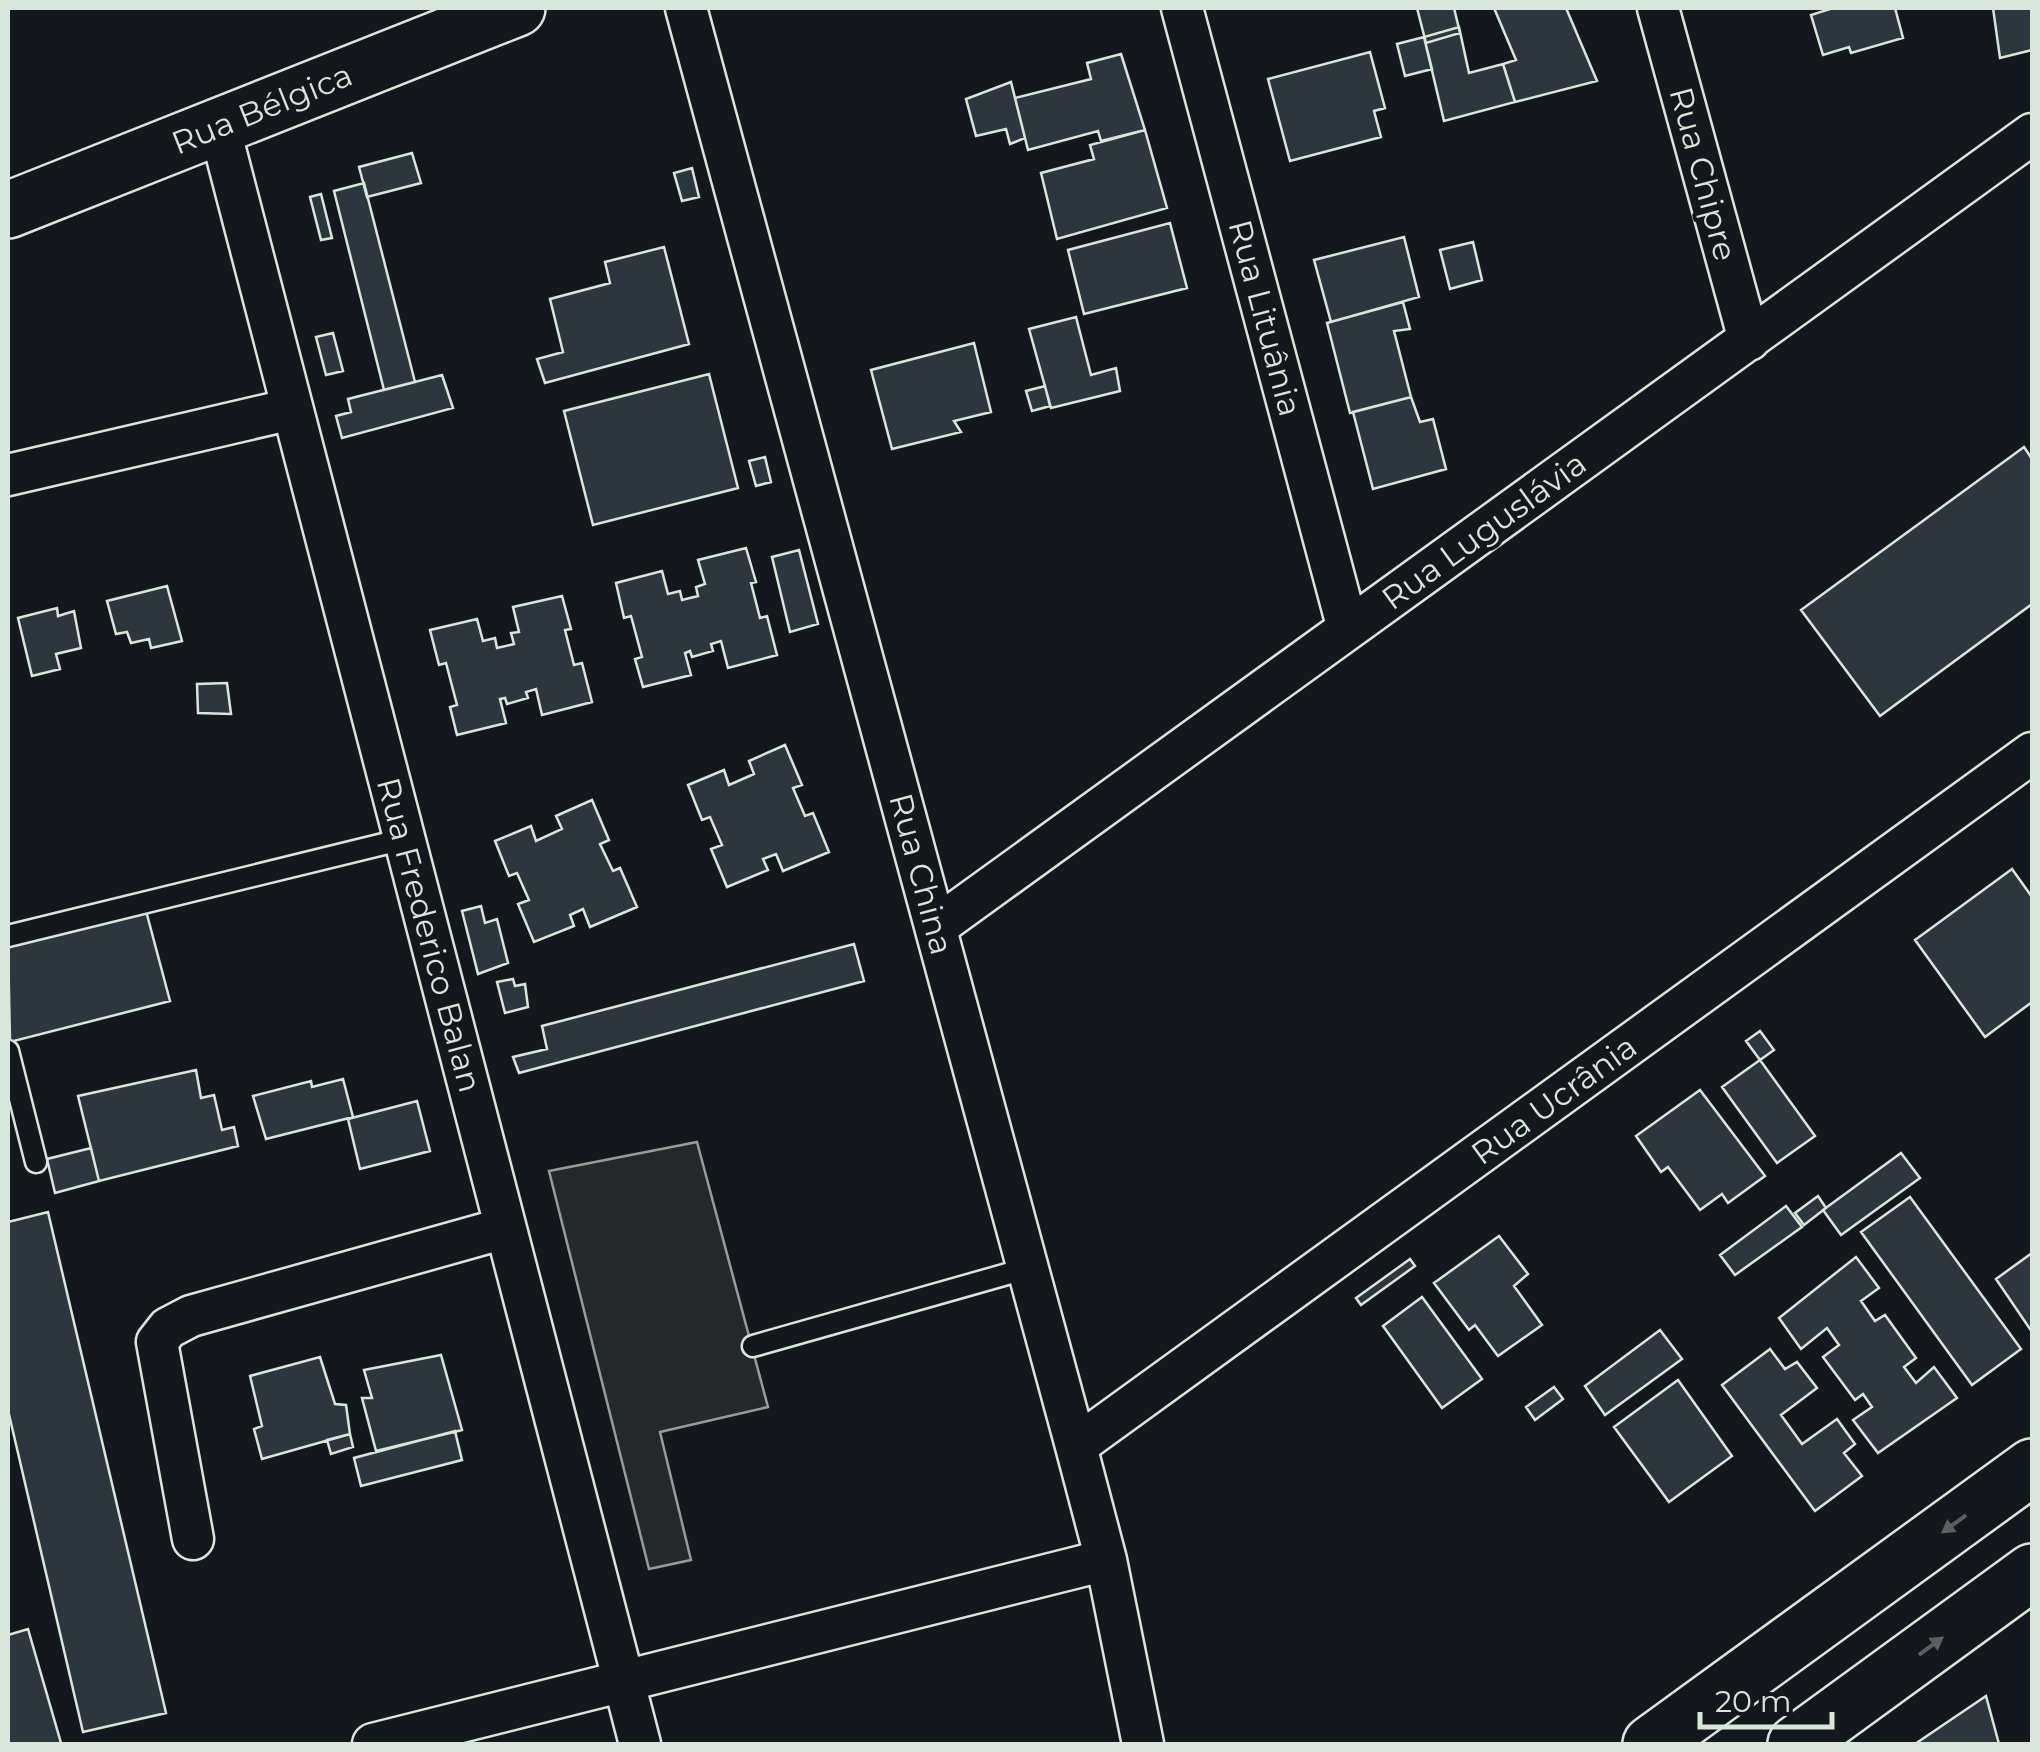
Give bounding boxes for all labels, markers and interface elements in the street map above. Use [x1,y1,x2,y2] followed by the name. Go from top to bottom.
[166,55,358,162] street label: Rua Bélgica
[1662,83,1745,265] street label: Rua Chipre
[1221,215,1310,420] street label: Rua Lituânia
[1374,443,1593,618] street label: Rua Luguslávia
[369,773,490,1096] street label: Rua Frederico Balan
[881,789,962,959] street label: Rua China
[1463,1027,1644,1173] street label: Rua Ucrânia
[1941,1514,1967,1533] one-way arrow
[1918,1637,1944,1656] one-way arrow
[1700,1667,1832,1729] scale bar
[1715,1683,1792,1720] text: 20 m

